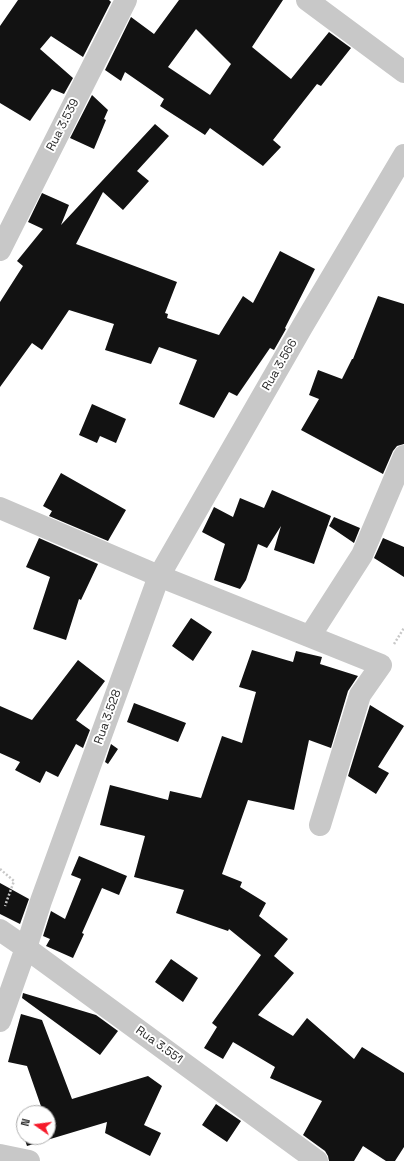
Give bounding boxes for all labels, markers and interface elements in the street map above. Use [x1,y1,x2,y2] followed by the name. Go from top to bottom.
[44,96,82,154] street label: Rua 3.539
[259,337,301,393] street label: Rua 3.566
[91,688,125,746] street label: Rua 3.528
[133,1023,185,1067] street label: Rua 3.551
[16,1105,56,1145] north arrow
[18,1117,33,1128] text: N

